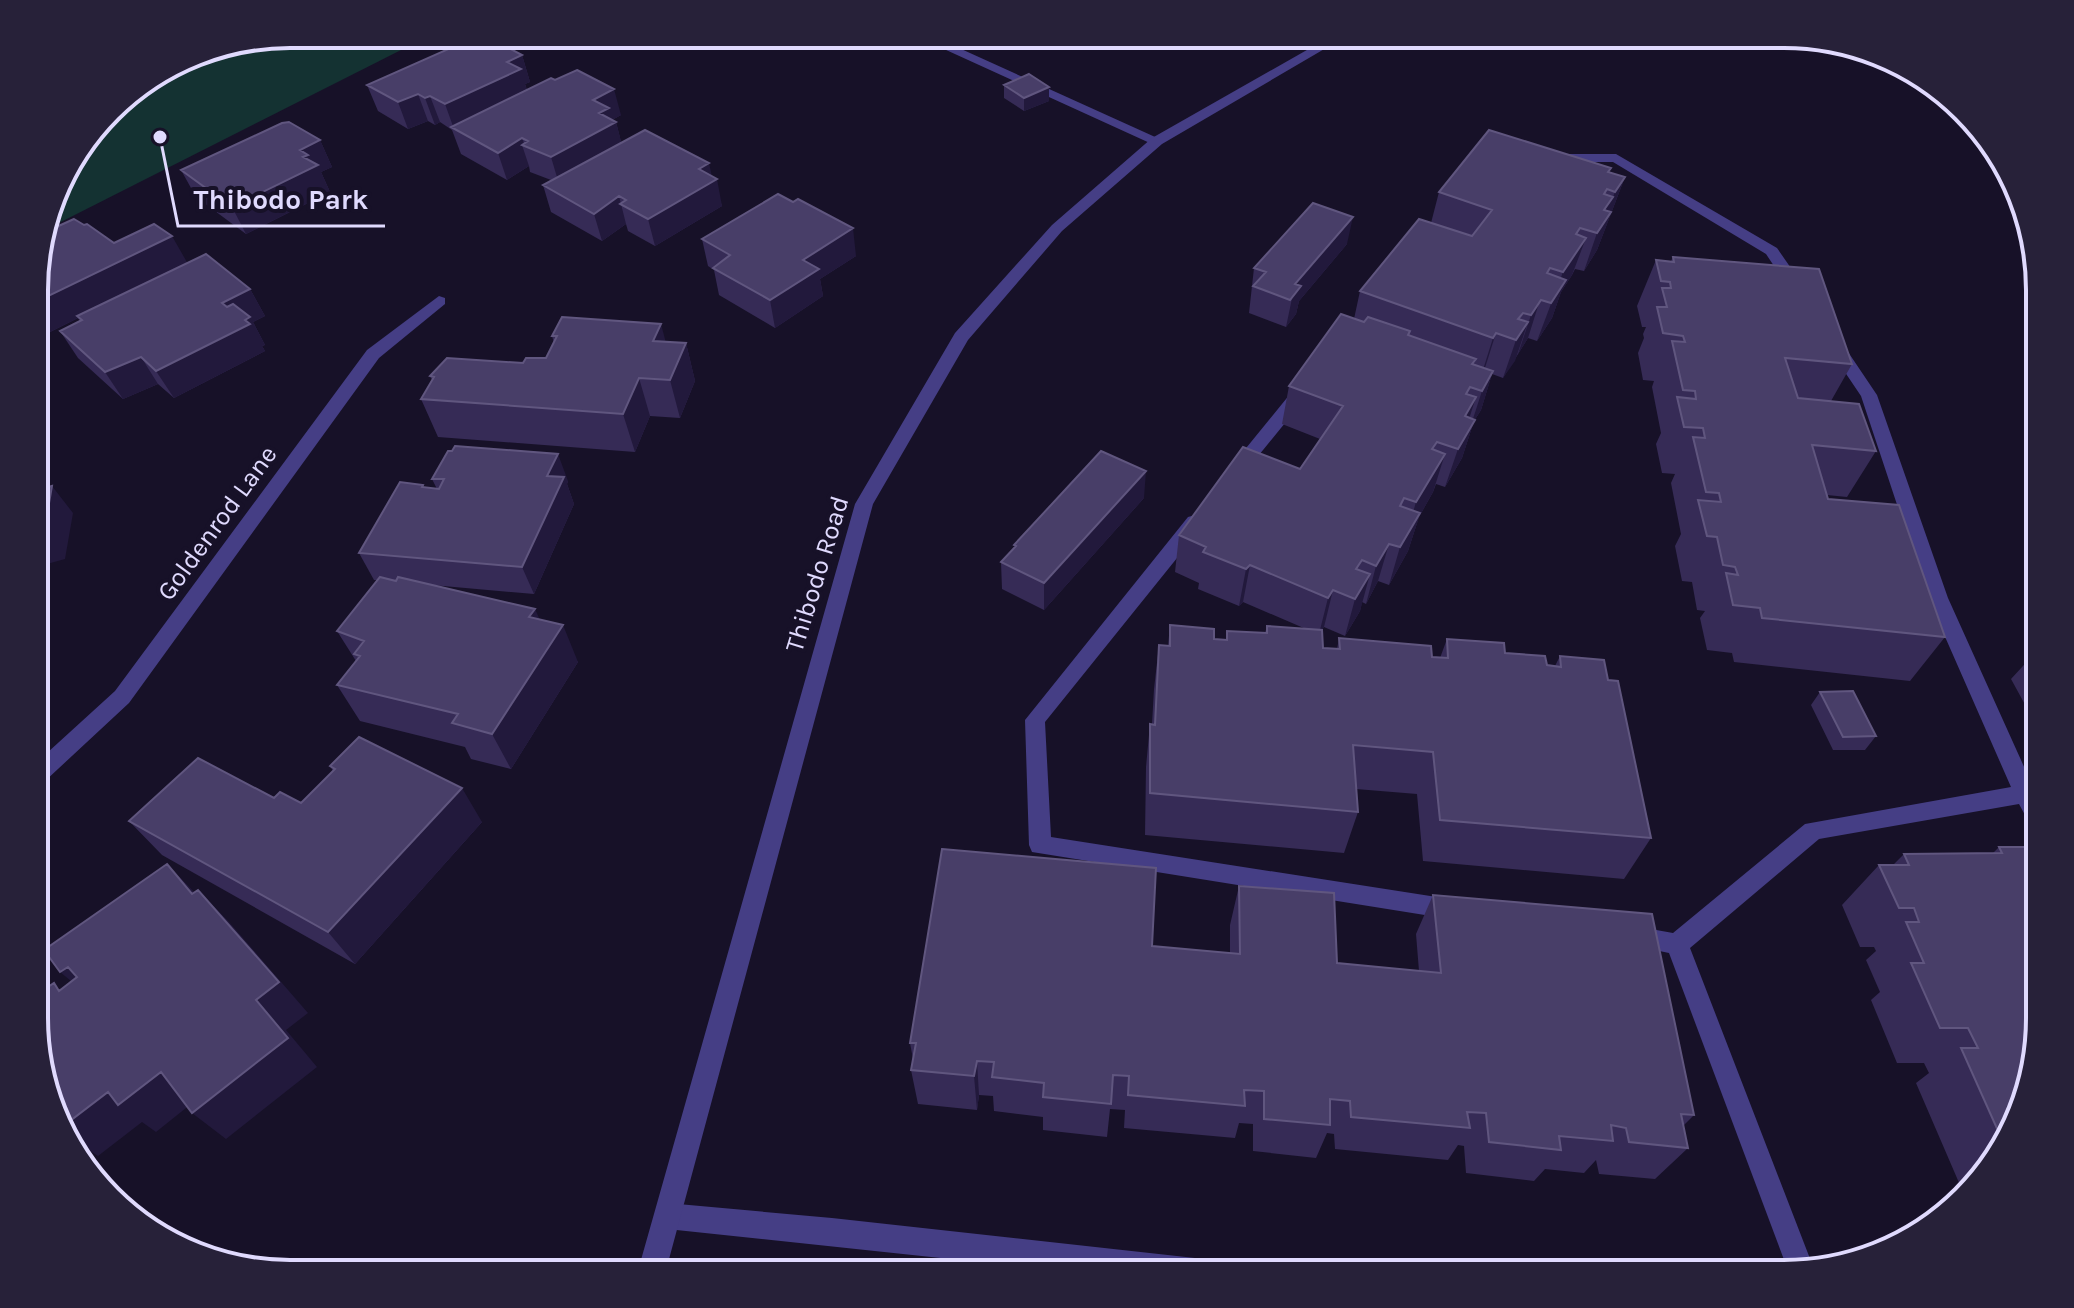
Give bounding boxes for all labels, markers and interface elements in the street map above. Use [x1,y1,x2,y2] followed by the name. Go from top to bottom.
[178,174,385,226] callout: Thibodo Park
[194,183,369,216] text: Thibodo Park
[151,440,283,606] street label: Goldenrod Lane
[779,492,855,656] street label: Thibodo Road

